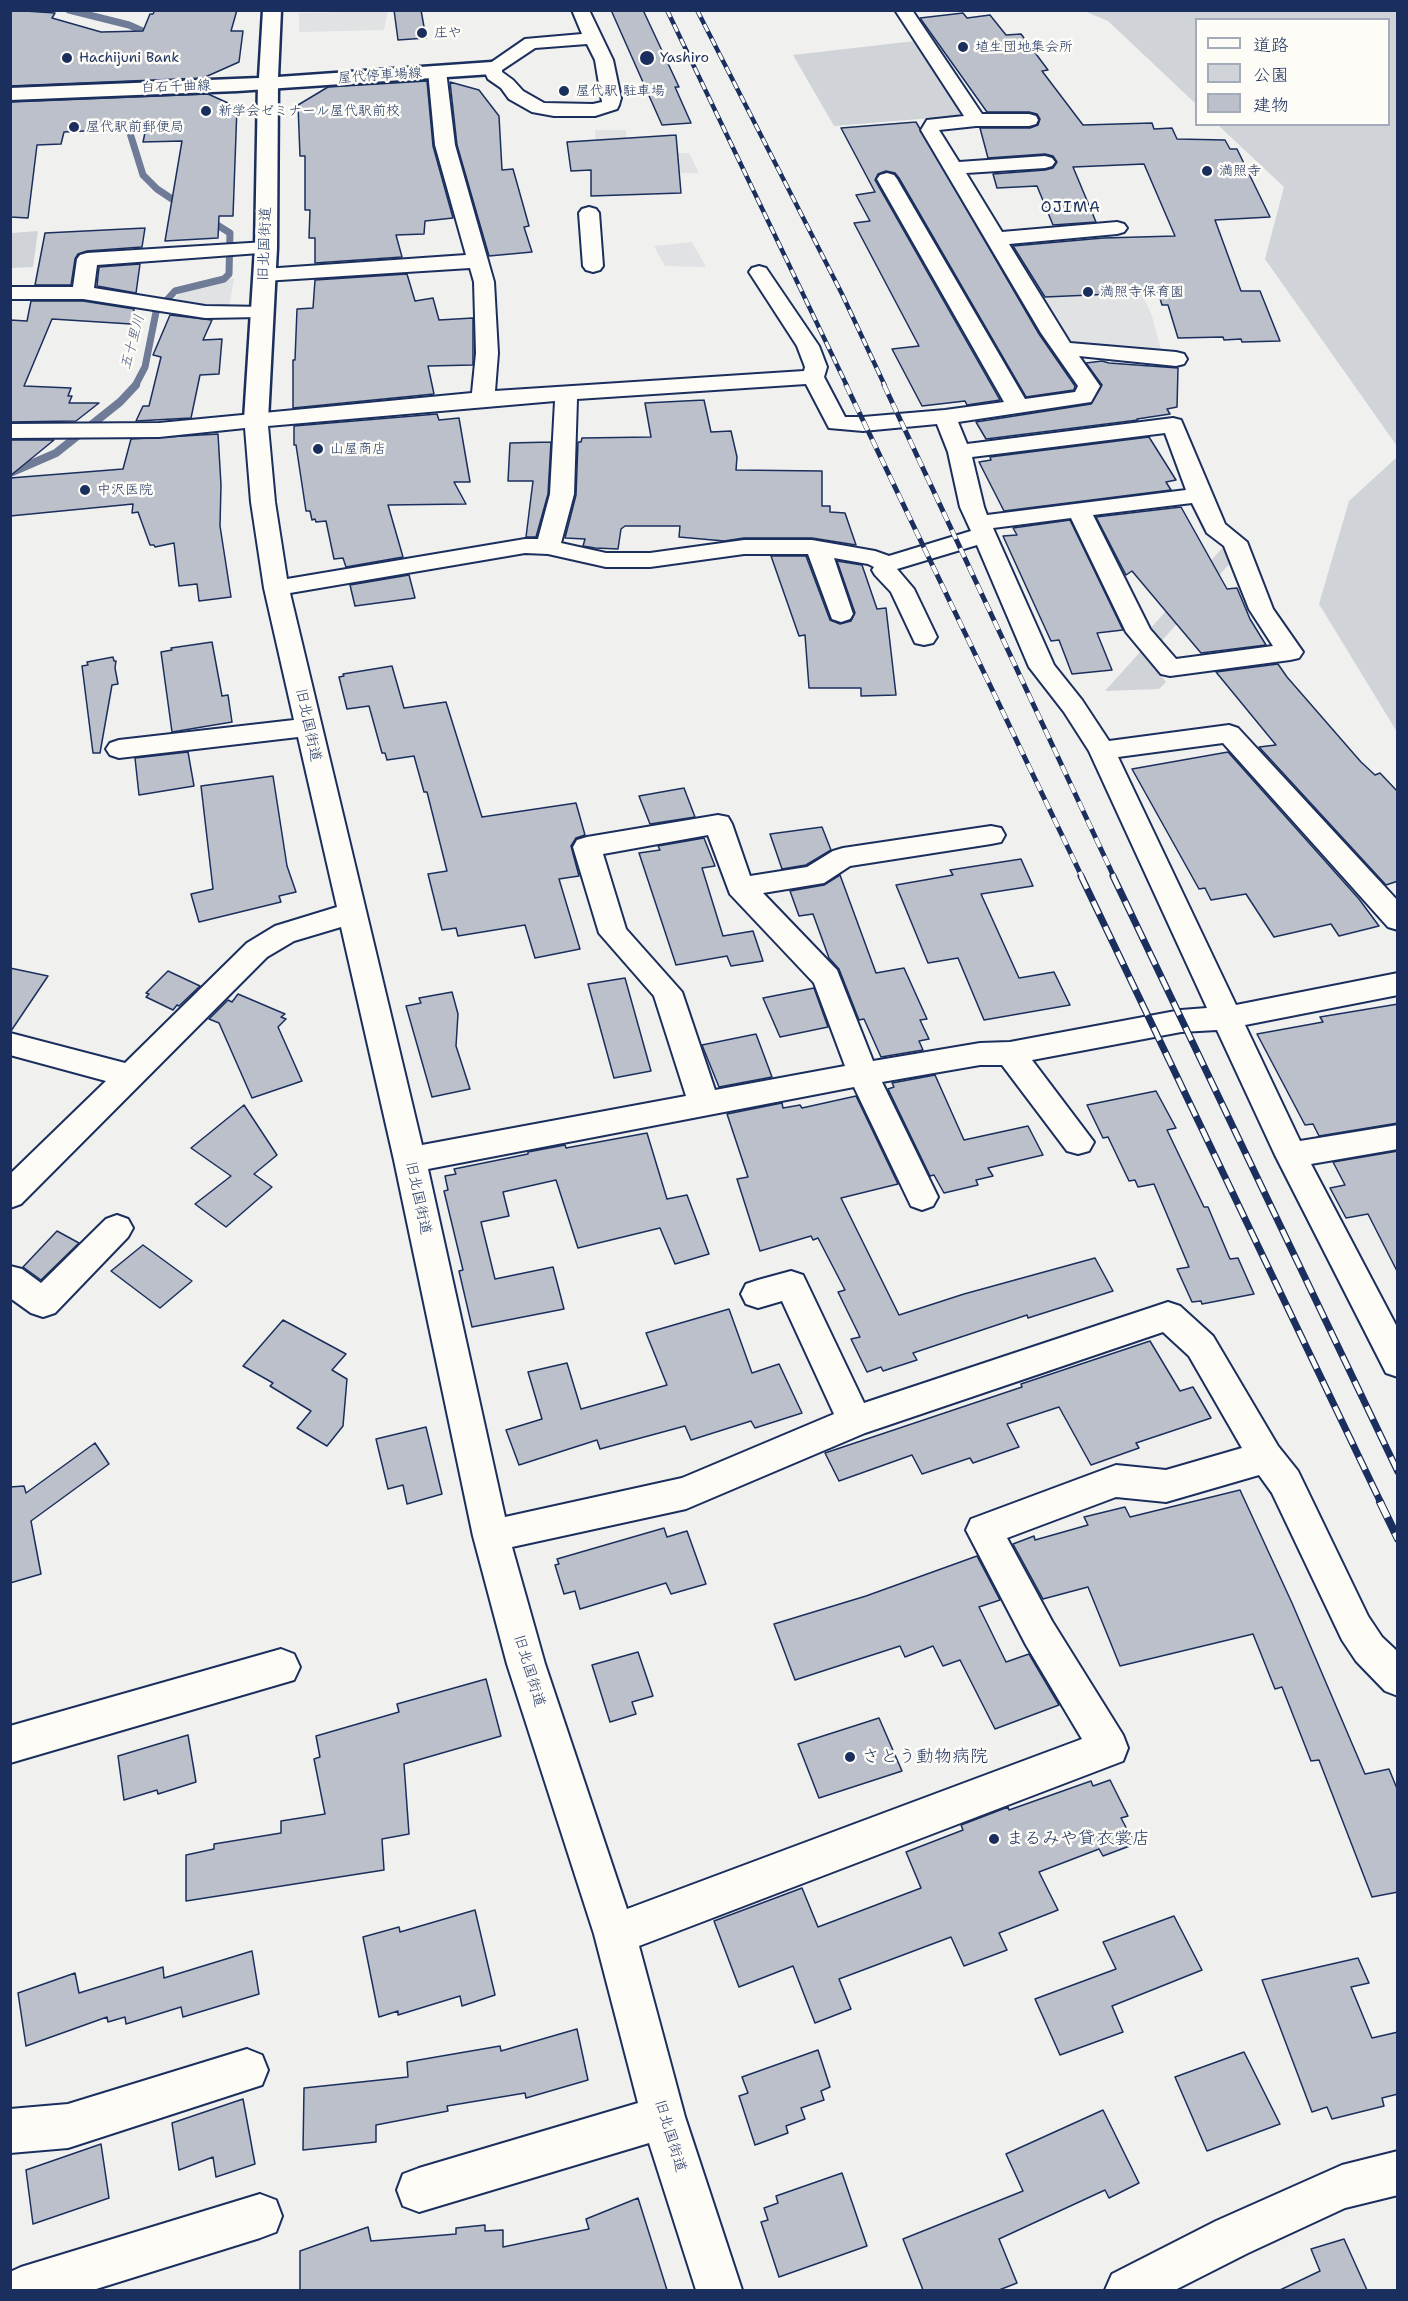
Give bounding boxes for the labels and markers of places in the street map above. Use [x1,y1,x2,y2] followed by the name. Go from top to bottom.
[434,25,462,41] place label: 庄や
[415,26,429,40] marker: 庄や
[975,39,1073,55] place label: 埴生団地集会所
[956,40,970,54] marker: 埴生団地集会所
[638,49,656,67] marker: Yashiro
[79,50,179,66] place label: Hachijuni Bank
[660,50,709,66] place label: Yashiro
[60,51,74,65] marker: Hachijuni Bank
[576,83,665,99] place label: 屋代駅 駐車場
[557,84,571,98] marker: 屋代駅 駐車場
[218,103,400,119] place label: 新学会ゼミナール屋代駅前校
[199,104,213,118] marker: 新学会ゼミナール屋代駅前校
[86,119,184,135] place label: 屋代駅前郵便局
[67,120,81,134] marker: 屋代駅前郵便局
[1219,163,1261,179] place label: 満照寺
[1200,164,1214,178] marker: 満照寺
[1100,284,1184,300] place label: 満照寺保育園
[1081,285,1095,299] marker: 満照寺保育園
[330,441,386,457] place label: 山屋商店
[311,442,325,456] marker: 山屋商店
[97,482,153,498] place label: 中沢医院
[78,483,92,497] marker: 中沢医院
[862,1746,988,1768] place label: さとう動物病院
[843,1750,857,1764] marker: さとう動物病院
[1006,1828,1150,1850] place label: まるみや貸衣裳店
[987,1832,1001,1846] marker: まるみや貸衣裳店

